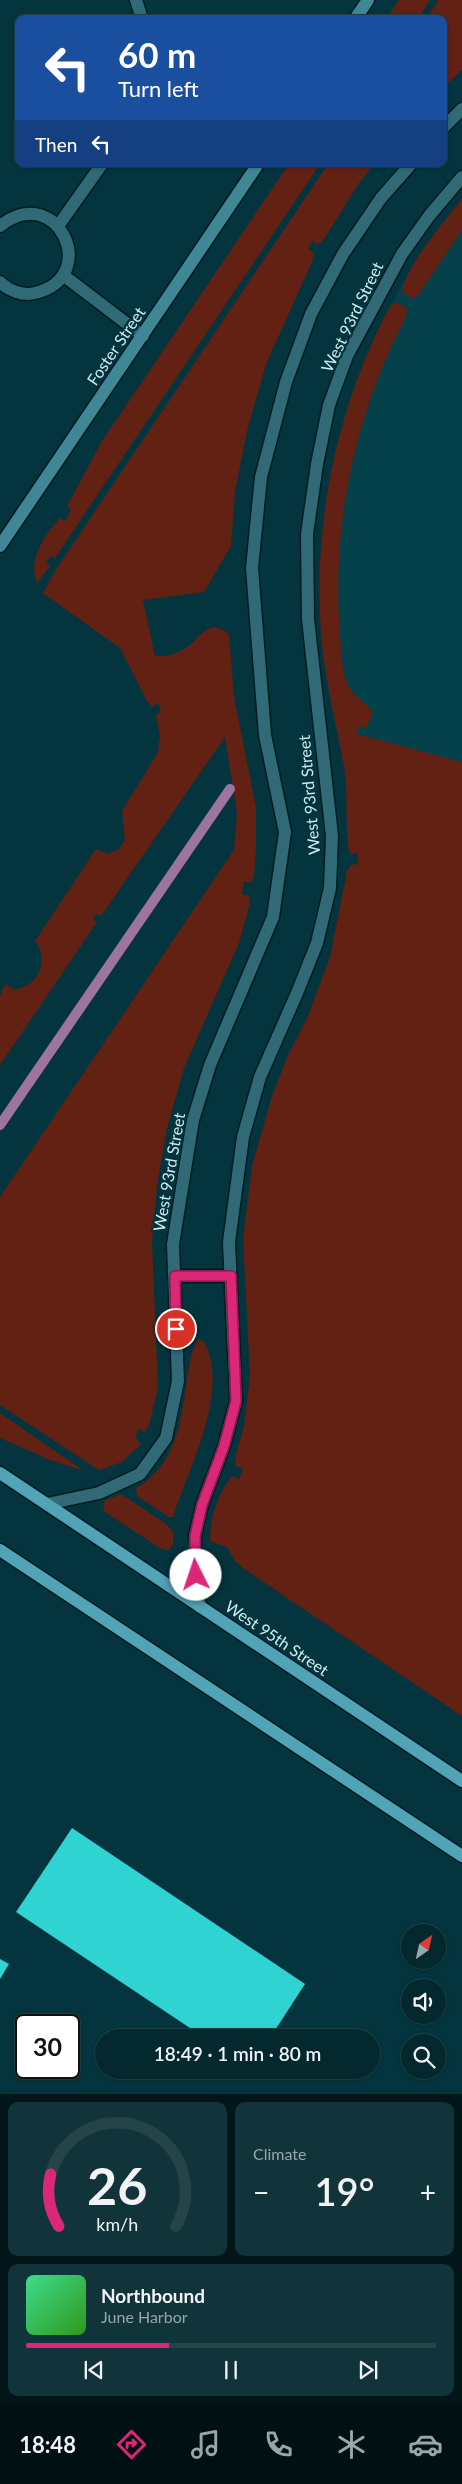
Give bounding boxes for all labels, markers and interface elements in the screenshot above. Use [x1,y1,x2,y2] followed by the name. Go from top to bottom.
[118,33,196,75] text: 60 m
[35,35,100,100] icon: left
[118,75,199,102] text: Turn left
[87,130,115,158] icon: left
[35,133,77,156] text: Then
[317,258,387,375] street label: West 93rd Street
[82,303,149,388] street label: Foster Street
[294,734,323,856] street label: West 93rd Street
[149,1111,188,1233] street label: West 93rd Street
[155,1308,197,1350] pin
[162,1315,190,1343] icon: arrive
[169,1548,221,1600] position arrow
[222,1596,333,1679] street label: West 95th Street
[401,1924,446,1969] north arrow
[401,1924,446,2079] map controls
[401,1979,446,2024] button: sound
[15,2014,80,2079] speed limit sign: 30
[401,2034,446,2079] button: search
[154,2042,321,2065] text: 18:49 · 1 min · 80 m
[253,2144,306,2163] text: Climate
[87,2154,148,2216] text: 26
[315,2168,374,2214] text: 19°
[253,2175,269,2209] text: −
[420,2175,436,2209] text: +
[97,2213,138,2235] text: km/h
[101,2284,205,2307] text: Northbound
[101,2307,188,2326] text: June Harbor
[80,2356,108,2384] icon: previous
[217,2356,245,2384] icon: pause
[354,2356,382,2384] icon: next
[114,2427,149,2462] icon: directions
[188,2427,223,2462] icon: music
[261,2427,296,2462] icon: phone
[334,2427,369,2462] icon: climate
[408,2427,443,2462] icon: car
[19,2431,76,2458] text: 18:48

